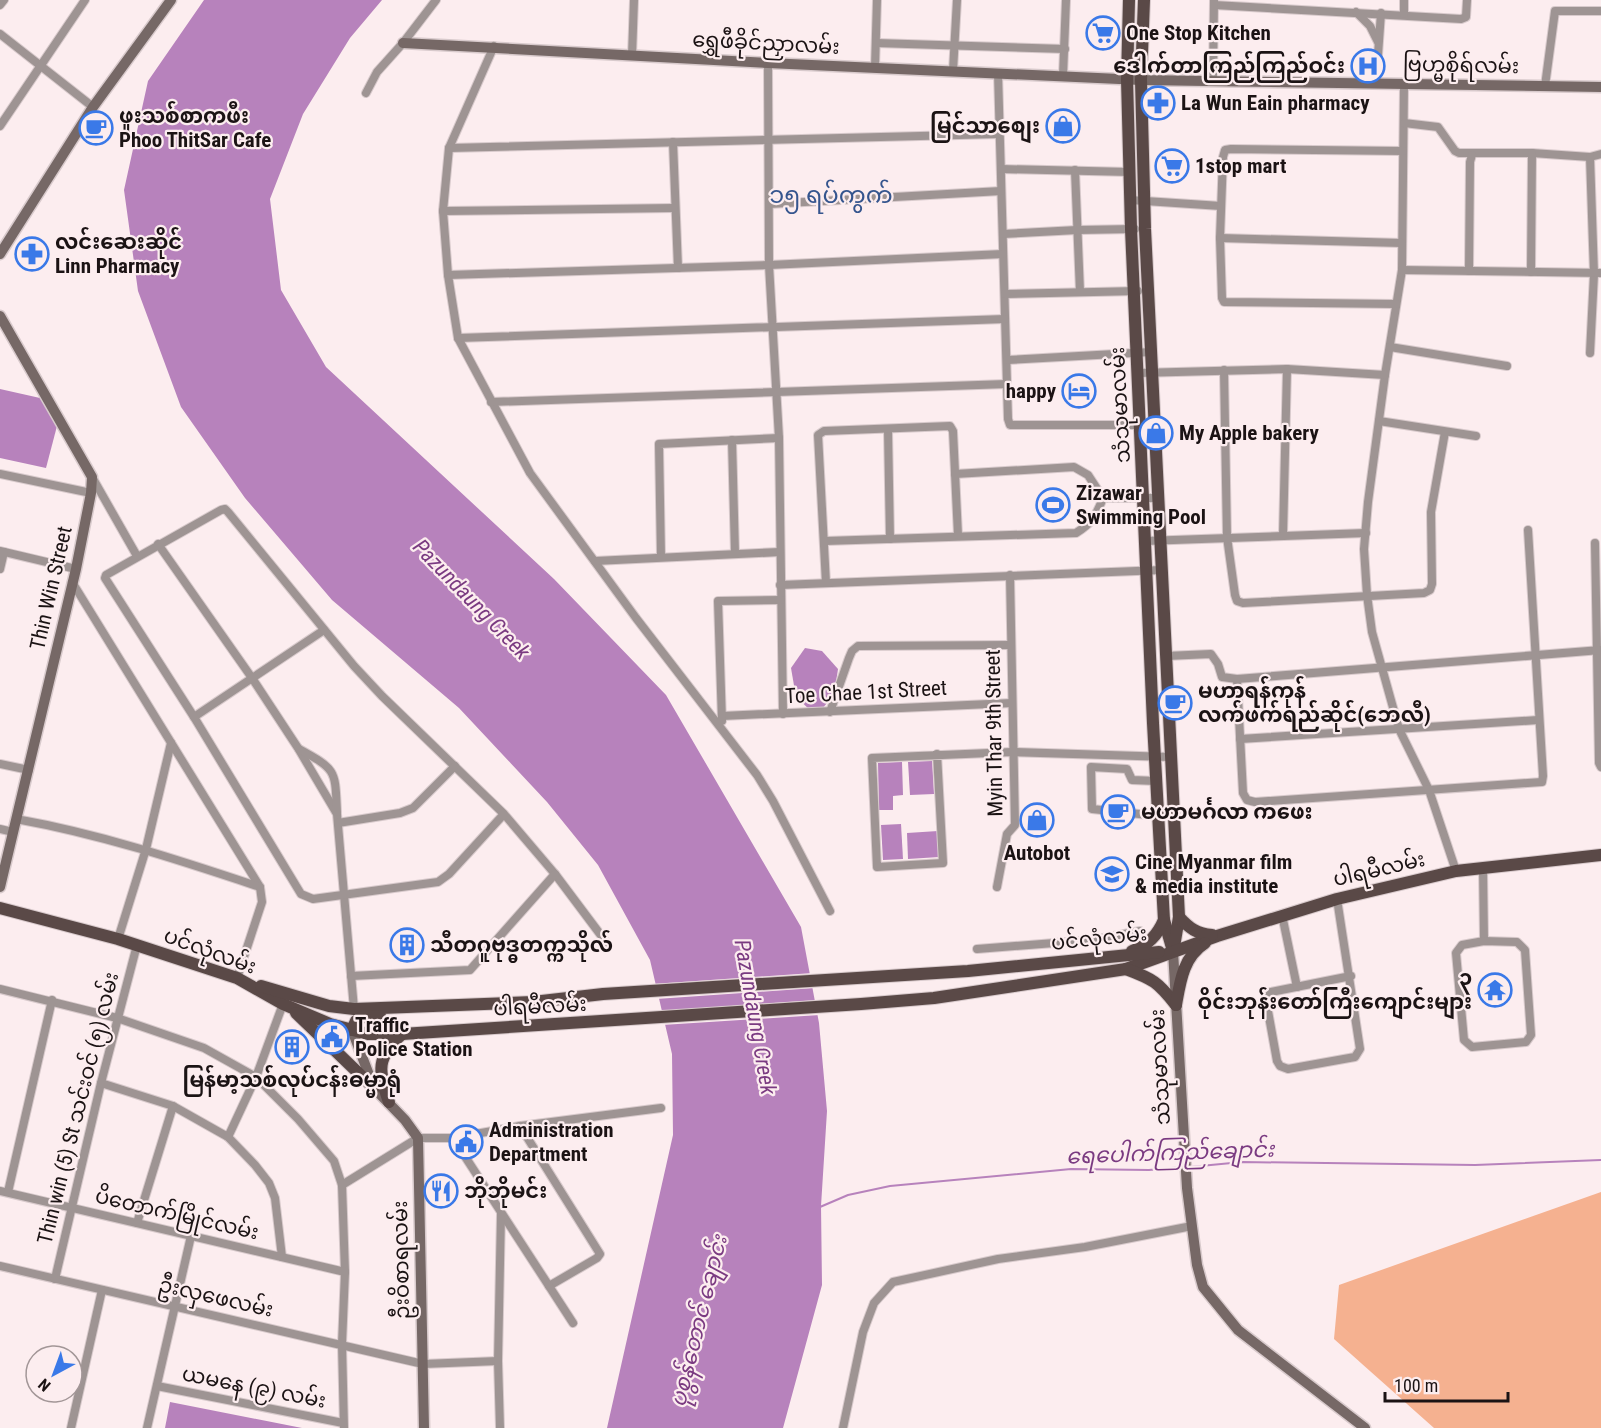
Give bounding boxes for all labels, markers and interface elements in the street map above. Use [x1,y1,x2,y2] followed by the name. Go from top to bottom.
[1085,15,1121,51] supermarket icon: One Stop Kitchen
[1126,21,1271,45] place label: One Stop Kitchen
[692,23,840,64] street label: ရွှေဖီခိုင်ညှာလမ်း
[1350,48,1386,84] hospital icon: ဒေါက်တာကြည်ကြည်ဝင်း
[1403,48,1519,84] street label: ဗြဟ္မစိုရ်လမ်း
[1113,50,1345,83] place label: ဒေါက်တာကြည်ကြည်ဝင်း
[1140,85,1176,121] pharmacy icon: La Wun Eain pharmacy
[1181,91,1370,115] place label: La Wun Eain pharmacy
[119,100,271,152] place label: ဖူးသစ်စာကဖီး Phoo ThitSar Cafe
[1045,108,1081,144] shop icon: မြင်သာစျေး
[78,110,114,146] cafe icon: ဖူးသစ်စာကဖီး Phoo ThitSar Cafe
[930,110,1040,144] place label: မြင်သာစျေး
[1154,148,1190,184] supermarket icon: 1stop mart
[1195,154,1286,178] place label: 1stop mart
[769,179,893,214] district label: ၁၅ ရပ်ကွက်
[55,226,182,278] place label: လင်းဆေးဆိုင် Linn Pharmacy
[14,236,50,272] pharmacy icon: လင်းဆေးဆိုင် Linn Pharmacy
[1101,346,1140,464] street label: သံသုမာလမ်း
[1061,373,1097,409] hotel icon: happy
[1006,379,1057,403] place label: happy
[1138,415,1174,451] shop icon: My Apple bakery
[1179,421,1319,445] place label: My Apple bakery
[1076,481,1206,529] place label: Zizawar Swimming Pool
[1035,487,1071,523] sports icon: Zizawar Swimming Pool
[25,524,77,652] street label: Thin Win Street
[408,534,535,665] water label: Pazundaung Creek
[981,649,1007,817] street label: Myin Thar 9th Street
[1198,675,1431,732] place label: မဟာရန်ကုန် လက်ဖက်ရည်ဆိုင်(ဘေလီ)
[784,676,948,708] street label: Toe Chae 1st Street
[1157,685,1193,721] cafe icon: မဟာရန်ကုန် လက်ဖက်ရည်ဆိုင်(ဘေလီ)
[1100,794,1136,830] cafe icon: မဟာမင်္ဂလာ ကဖေး
[1141,797,1313,824] place label: မဟာမင်္ဂလာ ကဖေး
[1019,802,1055,838] shop icon: Autobot
[1004,841,1070,865] place label: Autobot
[1330,843,1428,896] street label: ပါရမီလမ်း
[1135,850,1292,898] place label: Cine Myanmar film & media institute
[1094,856,1130,892] school or university icon: Cine Myanmar film & media institute
[1049,917,1149,960] street label: ပင်လုံလမ်း
[159,919,261,983] street label: ပင်လုံလမ်း
[389,927,425,963] building icon: သီတဂူဗုဒ္ဓတက္ကသိုလ်
[430,929,613,963] place label: သီတဂူဗုဒ္ဓတက္ကသိုလ်
[730,938,782,1097] water label: Pazundaung Creek
[1197,966,1472,1020] place label: ၃ ဝိုင်းဘုန်းတော်ကြီးကျောင်းများ
[29,969,128,1248] street label: Thin win (5) St သင်းဝင် (၅) လမ်း
[1477,972,1513,1008] temple icon: ၃ ဝိုင်းဘုန်းတော်ကြီးကျောင်းများ
[492,988,588,1025] street label: ပါရမီလမ်း
[1141,1008,1180,1126] street label: သံသုမာလမ်း
[355,1013,473,1061] place label: Traffic Police Station
[314,1019,350,1055] public building icon: Traffic Police Station
[274,1029,310,1065] building icon: မြန်မာ့သစ်လုပ်ငန်းဓမ္မာရုံ
[183,1064,401,1098] place label: မြန်မာ့သစ်လုပ်ငန်းဓမ္မာရုံ
[489,1118,613,1166] place label: Administration Department
[448,1124,484,1160] public building icon: Administration Department
[1066,1133,1276,1175] water label: ရေပေါက်ကြည်ချောင်း
[423,1173,459,1209] restaurant icon: ဘိုဘိုမင်း
[464,1175,547,1208] place label: ဘိုဘိုမင်း
[92,1180,262,1249] street label: ပိတောက်မြိုင်လမ်း
[384,1200,419,1320] street label: ဦးဝိစာရလမ်း
[662,1231,738,1411] water label: ပုစွန်တောင် ချောင်း
[155,1268,277,1327] street label: ဦးလှဖေလမ်း
[24,1344,84,1404] north arrow
[179,1357,329,1418] street label: ယမနေ (၉) လမ်း
[1385,1365,1508,1403] scale bar
[35,1375,54,1395] text: N
[1394,1375,1438,1396] text: 100 m

